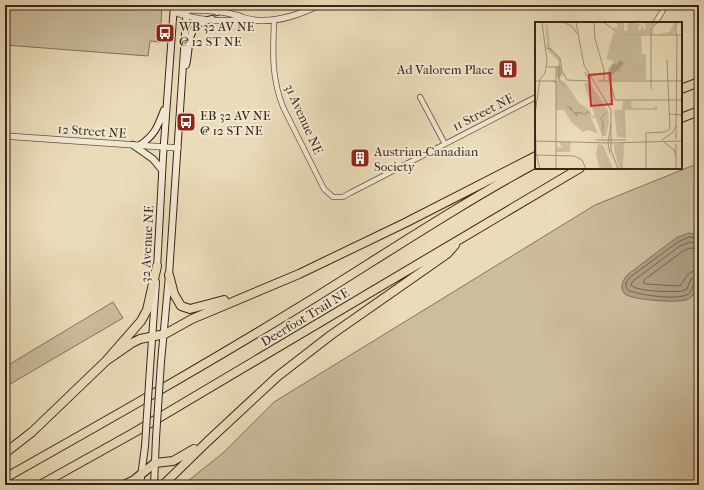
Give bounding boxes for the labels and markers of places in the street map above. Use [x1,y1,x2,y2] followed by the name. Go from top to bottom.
[178,19,255,49] place label: WB 32 AV NE @ 12 ST NE
[154,22,176,44] bus stop icon: WB 32 AV NE @ 12 ST NE
[497,58,519,80] building icon: Ad Valorem Place
[396,62,495,77] place label: Ad Valorem Place
[200,108,271,138] place label: EB 32 AV NE @ 12 ST NE
[175,111,197,133] bus stop icon: EB 32 AV NE @ 12 ST NE
[373,144,479,174] place label: Austrian-Canadian Society
[349,147,371,169] building icon: Austrian-Canadian Society

